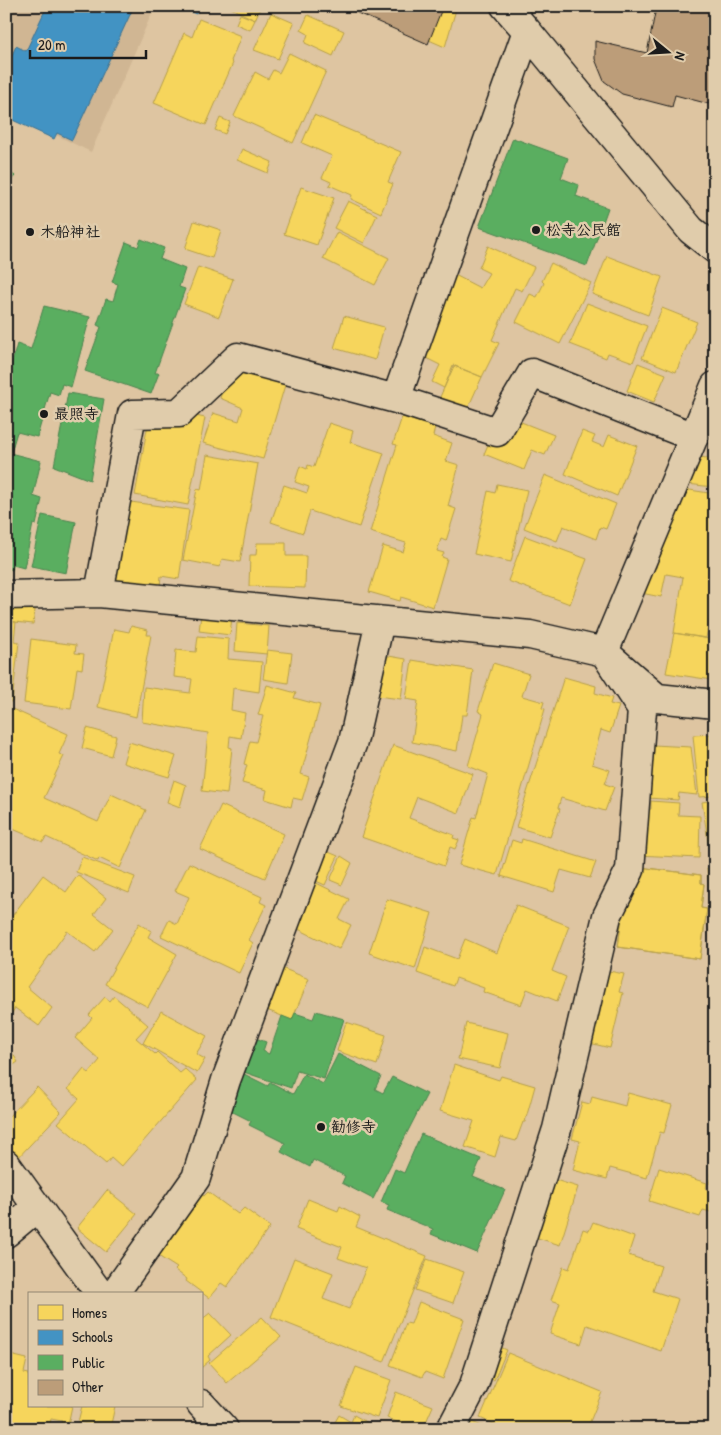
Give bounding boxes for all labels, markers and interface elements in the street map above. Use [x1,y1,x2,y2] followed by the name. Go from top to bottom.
[30,28,146,60] scale bar
[644,28,694,78] north arrow
[38,34,65,55] text: 20 m
[670,50,691,63] text: N
[546,219,621,240] place label: 松寺公民館
[40,221,100,242] place label: 木船神社
[530,224,542,236] marker: 松寺公民館
[24,226,36,238] marker: 木船神社
[54,403,99,424] place label: 最照寺
[38,408,50,420] marker: 最照寺
[331,1116,376,1137] place label: 勧修寺
[315,1121,327,1133] marker: 勧修寺
[28,1292,202,1408] legend
[72,1302,107,1323] text: Homes
[72,1326,113,1347] text: Schools
[72,1352,105,1373] text: Public
[72,1376,104,1397] text: Other

